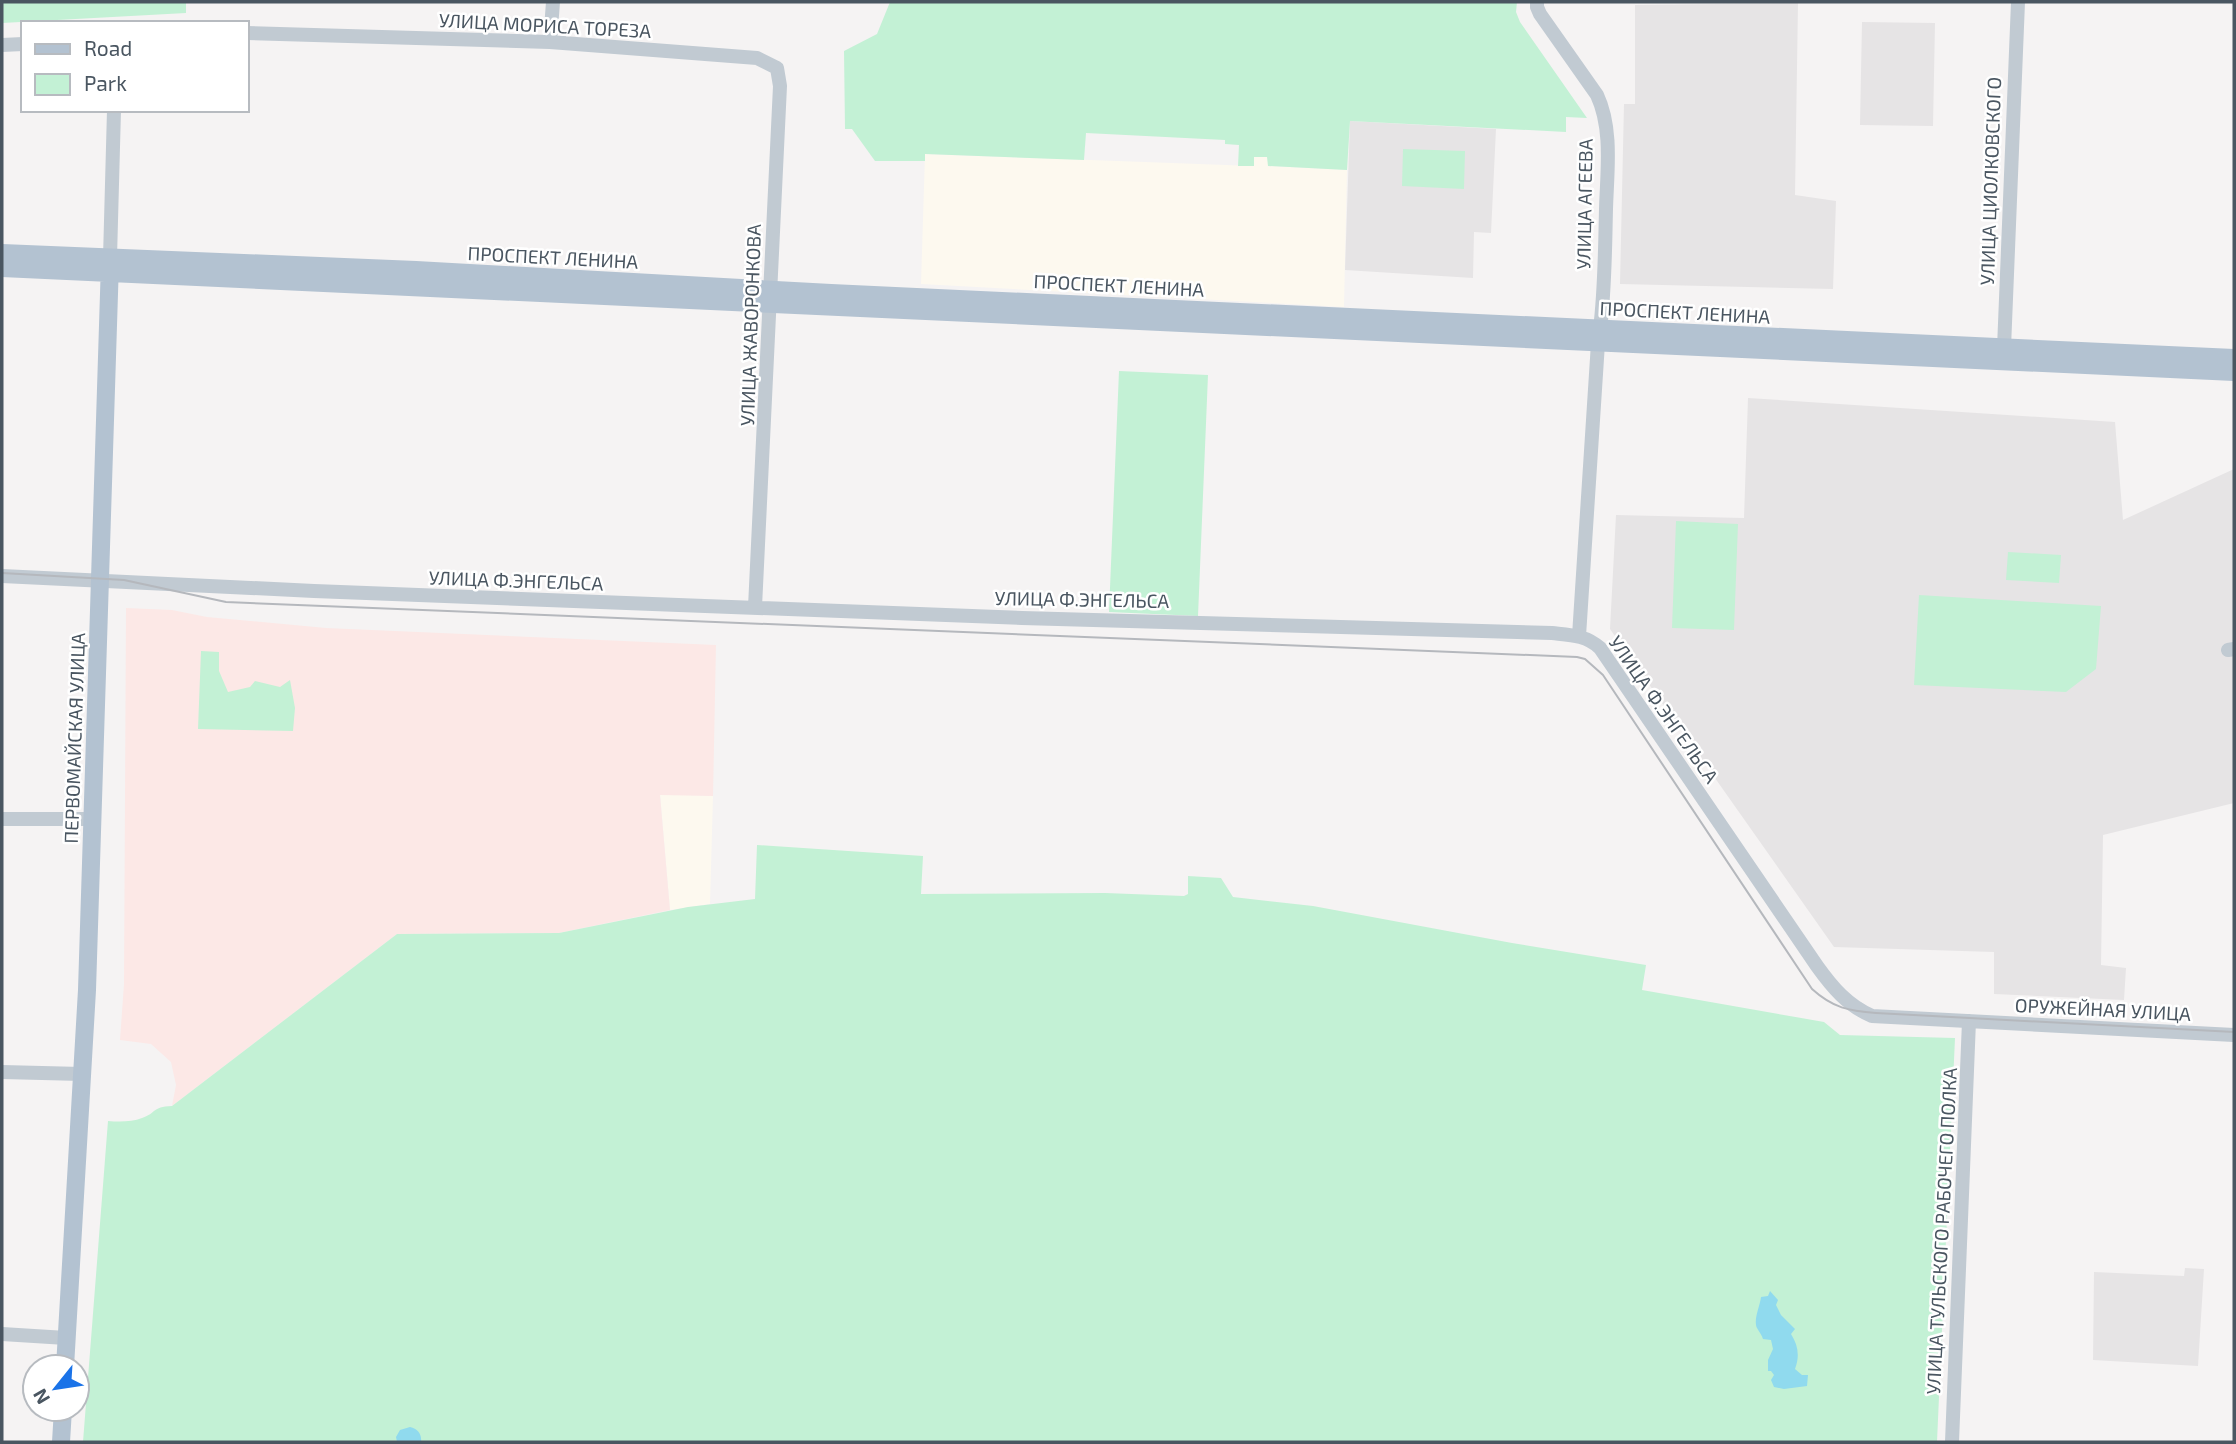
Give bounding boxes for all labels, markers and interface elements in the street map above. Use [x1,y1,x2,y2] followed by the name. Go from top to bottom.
[438,8,652,42] street label: УЛИЦА МОРИСА ТОРЕЗА
[21,21,248,112] legend
[84,35,132,60] text: Road
[84,70,127,95] text: Park
[1975,76,2005,286] street label: УЛИЦА ЦИОЛКОВСКОГО
[1571,138,1597,270] street label: УЛИЦА АГЕЕВА
[735,223,765,426] street label: УЛИЦА ЖАВОРОНКОВА
[467,241,639,273] street label: ПРОСПЕКТ ЛЕНИНА
[1033,269,1205,301] street label: ПРОСПЕКТ ЛЕНИНА
[1599,296,1771,328] street label: ПРОСПЕКТ ЛЕНИНА
[428,565,604,595] street label: УЛИЦА Ф.ЭНГЕЛЬСА
[994,586,1170,612] street label: УЛИЦА Ф.ЭНГЕЛЬСА
[1604,631,1724,787] street label: УЛИЦА Ф.ЭНГЕЛЬСА
[59,632,89,844] street label: ПЕРВОМАЙСКАЯ УЛИЦА
[2014,993,2192,1025] street label: ОРУЖЕЙНАЯ УЛИЦА
[1921,1067,1961,1395] street label: УЛИЦА ТУЛЬСКОГО РАБОЧЕГО ПОЛКА
[21,1353,91,1423] north arrow
[27,1385,54,1408] text: N

